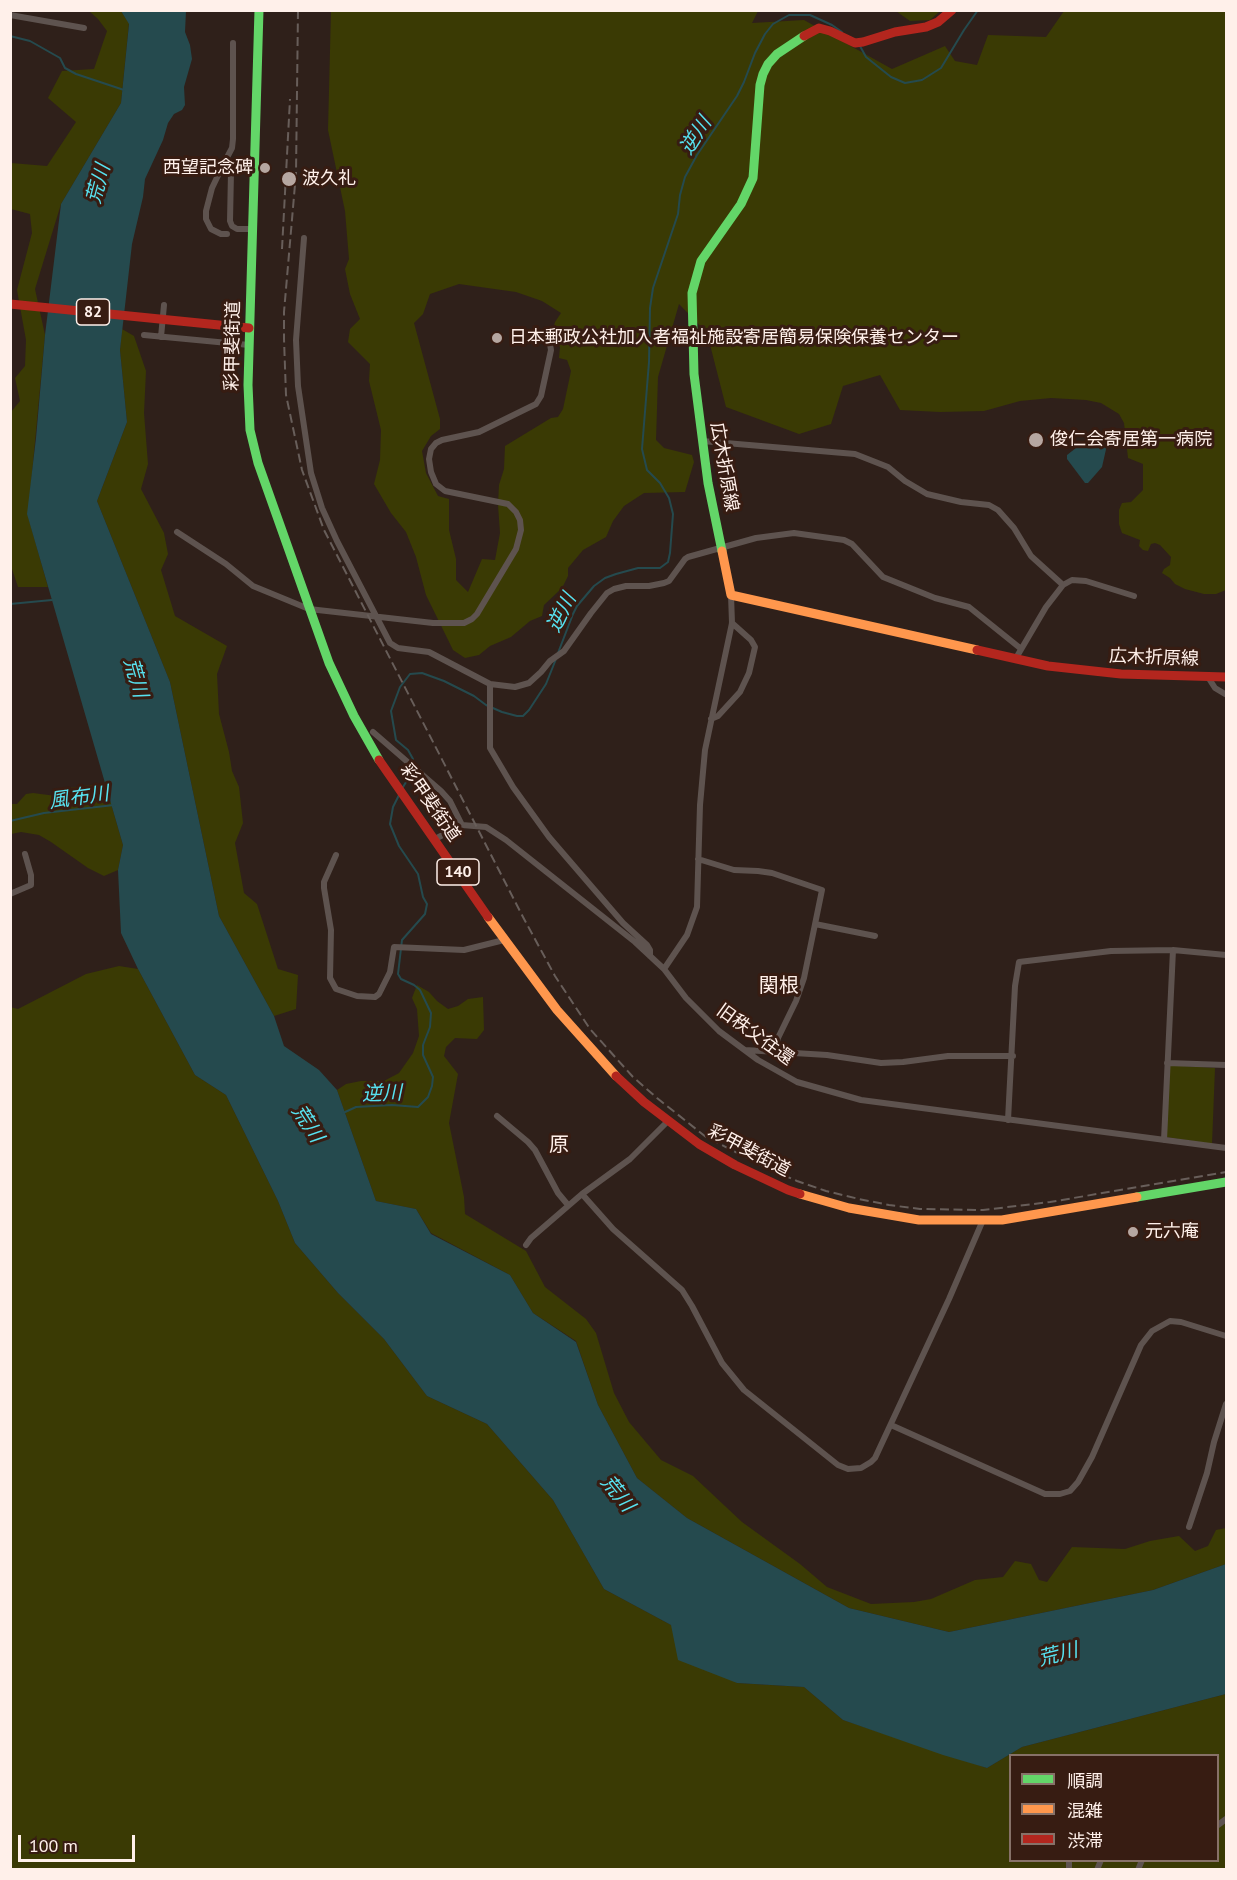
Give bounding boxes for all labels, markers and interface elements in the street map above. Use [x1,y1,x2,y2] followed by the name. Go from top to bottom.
[675,113,717,159] water label: 逆川
[163,157,253,179] place label: 西望記念碑
[258,161,272,175] marker: 西望記念碑
[82,162,116,206] water label: 荒川
[302,168,356,190] place label: 波久礼
[280,170,298,188] marker: 波久礼
[76,299,110,325] road number: 82
[221,301,245,391] street label: 彩甲斐街道
[509,327,959,349] place label: 日本郵政公社加入者福祉施設寄居簡易保険保養センター
[490,331,504,345] marker: 日本郵政公社加入者福祉施設寄居簡易保険保養センター
[706,421,742,513] street label: 広木折原線
[1050,429,1212,451] place label: 俊仁会寄居第一病院
[1027,431,1045,449] marker: 俊仁会寄居第一病院
[542,590,582,636] water label: 逆川
[1109,646,1199,670] street label: 広木折原線
[118,655,152,701] water label: 荒川
[395,760,465,846] street label: 彩甲斐街道
[48,782,110,814] water label: 風布川
[437,859,479,885] road number: 140
[759,974,799,998] district label: 関根
[712,1000,798,1070] street label: 旧秩父往還
[362,1081,402,1107] water label: 逆川
[286,1101,328,1147] water label: 荒川
[704,1120,794,1182] street label: 彩甲斐街道
[549,1133,569,1157] district label: 原
[1145,1221,1199,1243] place label: 元六庵
[1126,1225,1140,1239] marker: 元六庵
[595,1471,639,1517] water label: 荒川
[1036,1639,1080,1671] water label: 荒川
[1009,1754,1219,1862] legend
[1067,1769,1103,1792] text: 順調
[1067,1799,1103,1822] text: 混雑
[21,1823,138,1861] scale bar
[1067,1829,1103,1852] text: 渋滞
[29,1834,78,1857] text: 100 m

